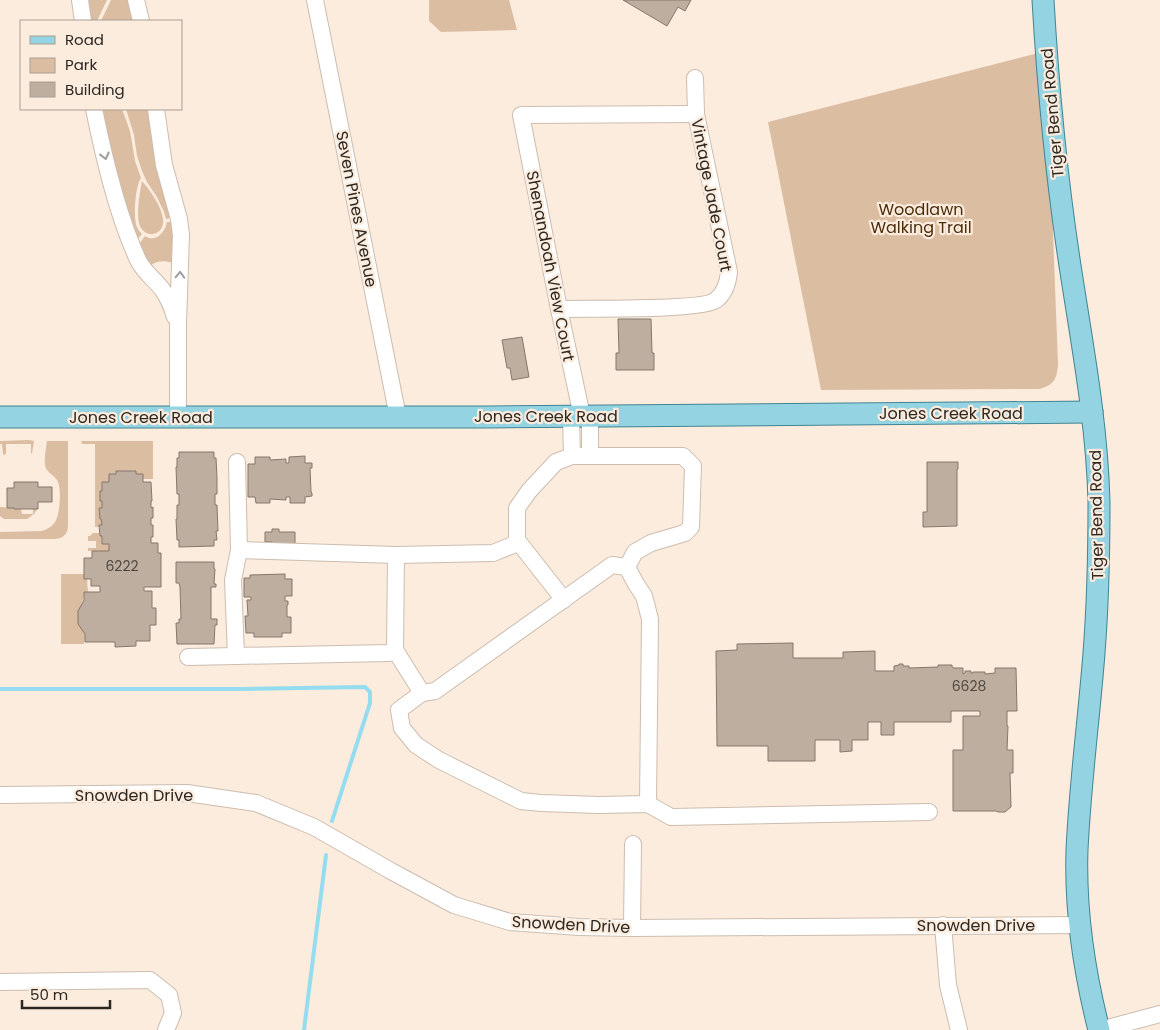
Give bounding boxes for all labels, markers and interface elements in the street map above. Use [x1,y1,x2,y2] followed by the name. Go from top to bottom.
[20,20,182,110] legend
[65,29,104,50] text: Road
[1035,47,1070,179] street label: Tiger Bend Road
[65,54,97,75] text: Park
[65,79,125,100] text: Building
[685,117,738,274] street label: Vintage Jade Court
[330,129,383,289] street label: Seven Pines Avenue
[99,152,110,161] one-way arrow
[521,169,580,364] street label: Shenandoah View Court
[870,198,972,239] park label: Woodlawn Walking Trail
[174,270,185,278] one-way arrow
[879,402,1023,425] street label: Jones Creek Road
[474,405,618,428] street label: Jones Creek Road
[69,406,213,429] street label: Jones Creek Road
[1084,450,1109,580] street label: Tiger Bend Road
[105,556,139,576] house number: 6222
[952,676,986,696] house number: 6628
[75,784,193,807] street label: Snowden Drive
[511,910,631,939] street label: Snowden Drive
[917,914,1035,937] street label: Snowden Drive
[22,978,110,1010] scale bar
[30,984,68,1005] text: 50 m

